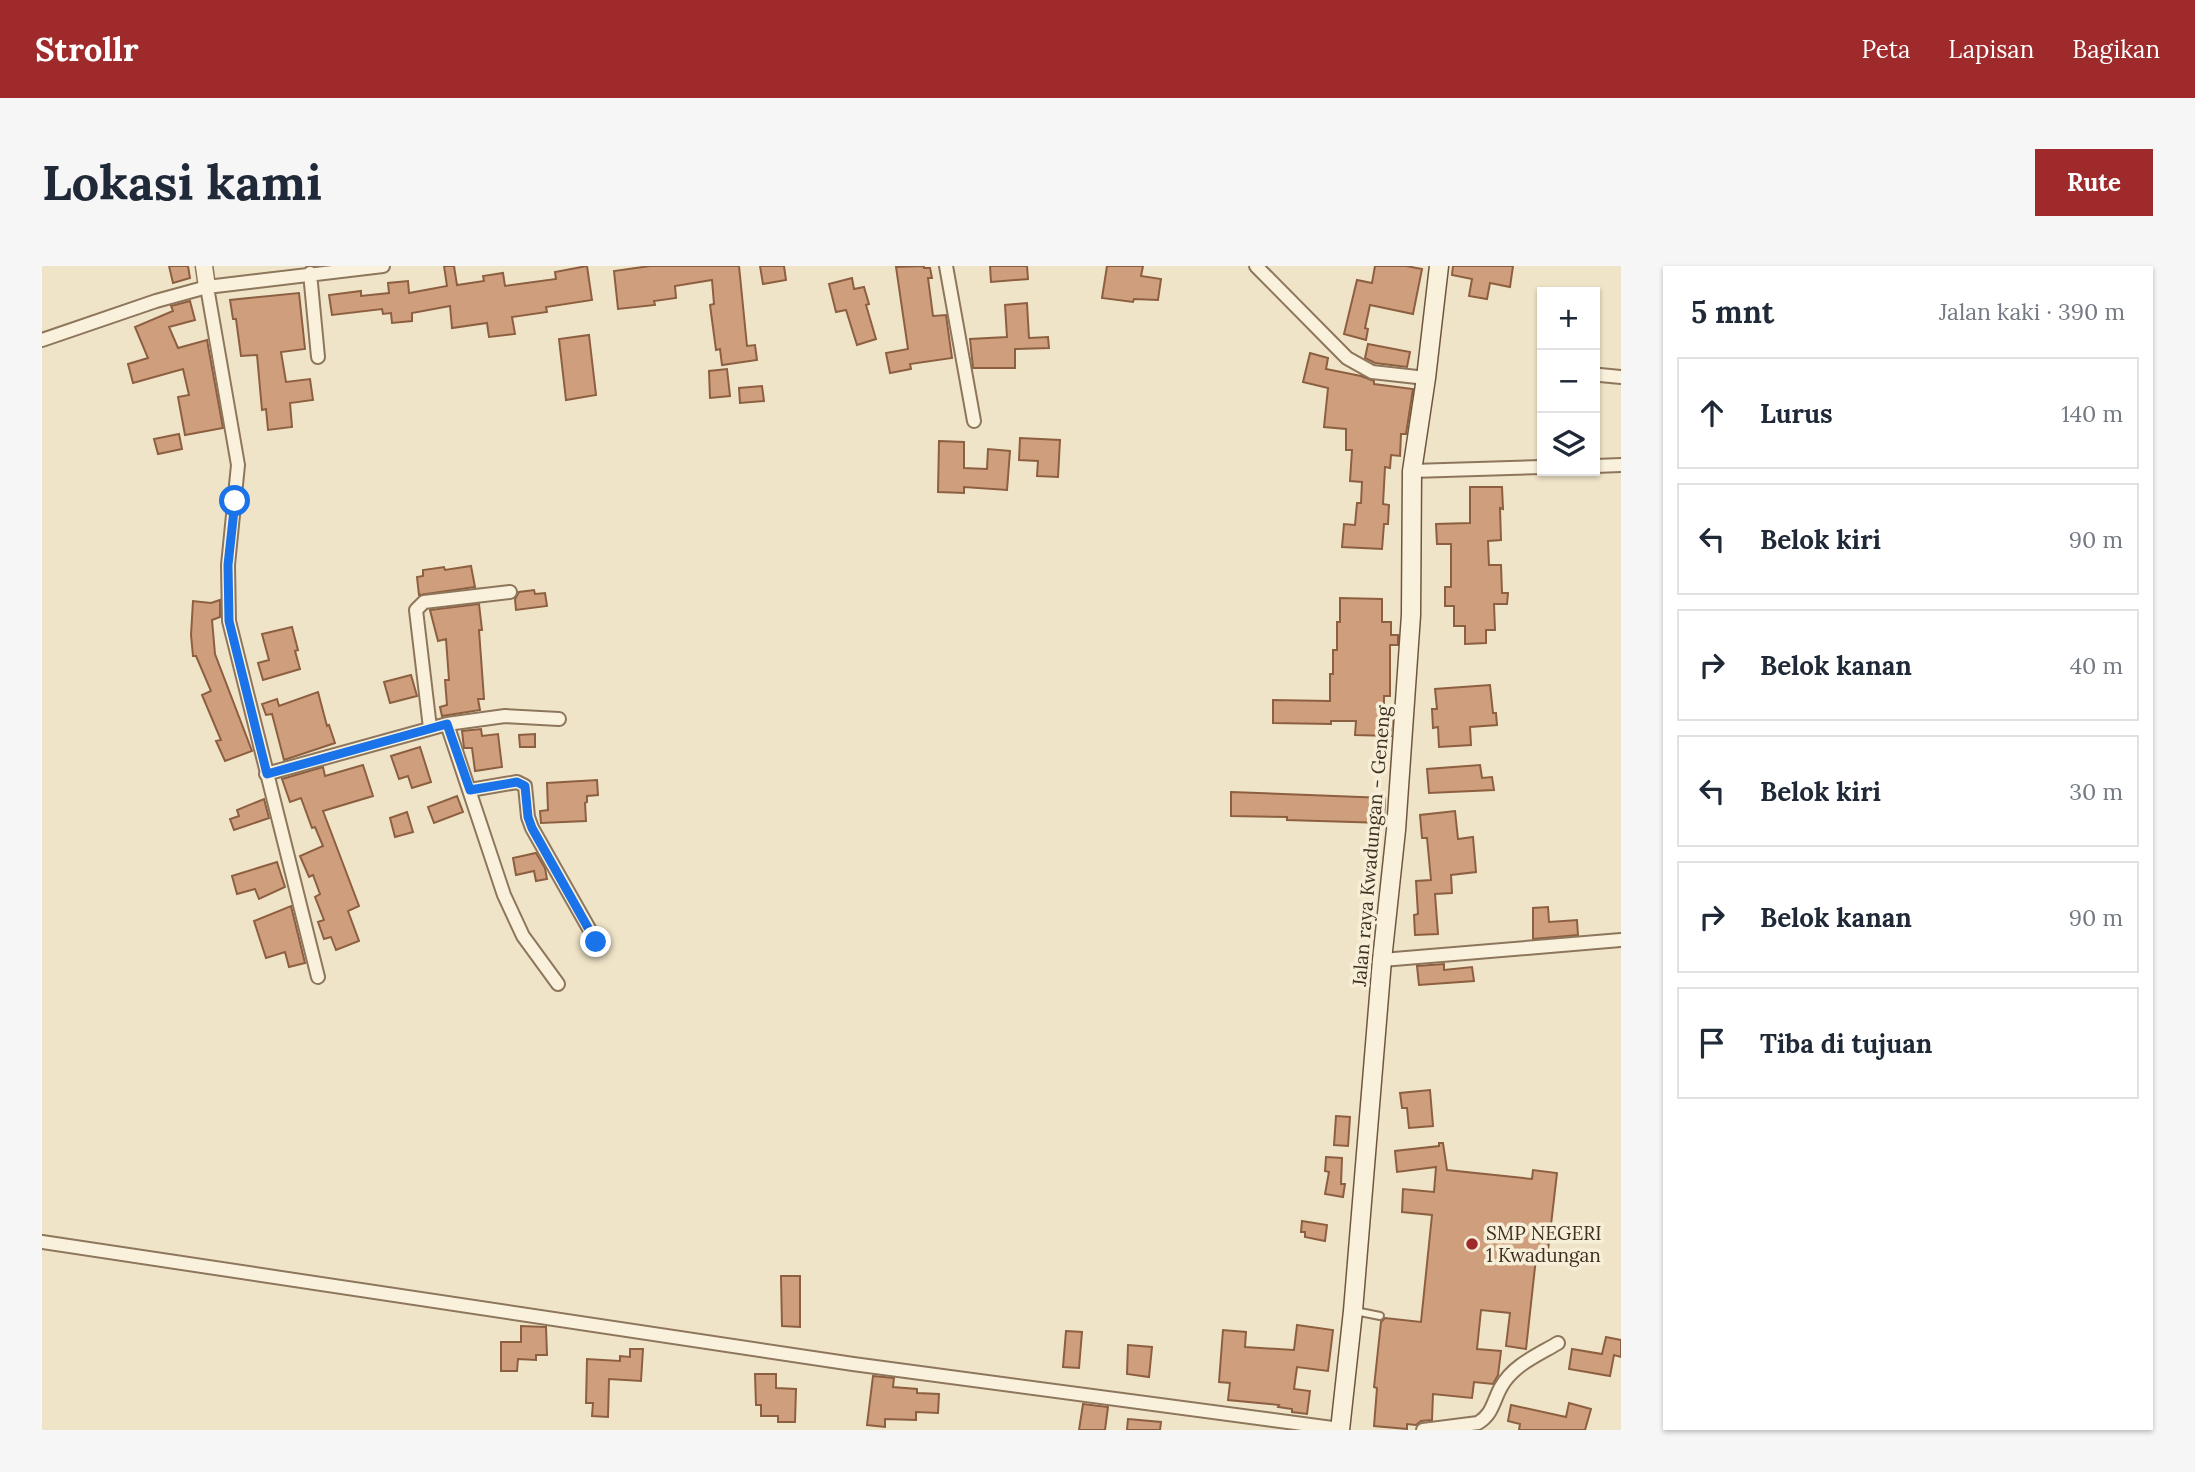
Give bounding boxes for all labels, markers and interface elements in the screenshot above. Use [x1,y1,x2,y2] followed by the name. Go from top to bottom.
[35,28,139,70] text: Strollr
[1862,34,1910,65] text: Peta
[1948,34,2034,65] text: Lapisan
[2072,34,2160,65] text: Bagikan
[2035,149,2153,216] button: Rute
[42,151,322,213] text: Lokasi kami
[1537,287,1600,476] map controls
[1537,287,1600,350] button: +
[1691,293,1774,331] text: 5 mnt
[1939,297,2125,326] text: Jalan kaki · 390 m
[1537,350,1600,413] button: −
[1693,394,1731,432] icon: ahead
[1760,397,1833,430] text: Lurus
[2061,399,2123,428] text: 140 m
[1537,413,1600,476] button: layers
[219,485,250,516] route start
[1693,520,1731,558] icon: left
[1760,523,1881,556] text: Belok kiri
[2069,525,2123,554] text: 90 m
[1693,646,1731,684] icon: right
[1760,649,1912,682] text: Belok kanan
[2070,651,2123,680] text: 40 m
[1347,704,1395,988] street label: Jalan raya Kwadungan - Geneng
[1693,772,1731,810] icon: left
[1760,775,1881,808] text: Belok kiri
[2069,777,2123,806] text: 30 m
[1693,898,1731,936] icon: right
[1760,901,1912,934] text: Belok kanan
[2069,903,2123,932] text: 90 m
[580,926,611,957] route end
[1693,1024,1731,1062] icon: arrive
[1760,1027,1932,1060] text: Tiba di tujuan
[1486,1221,1602,1267] place label: SMP NEGERI 1 Kwadungan
[1464,1236,1480,1252] marker: SMP NEGERI 1 Kwadungan

